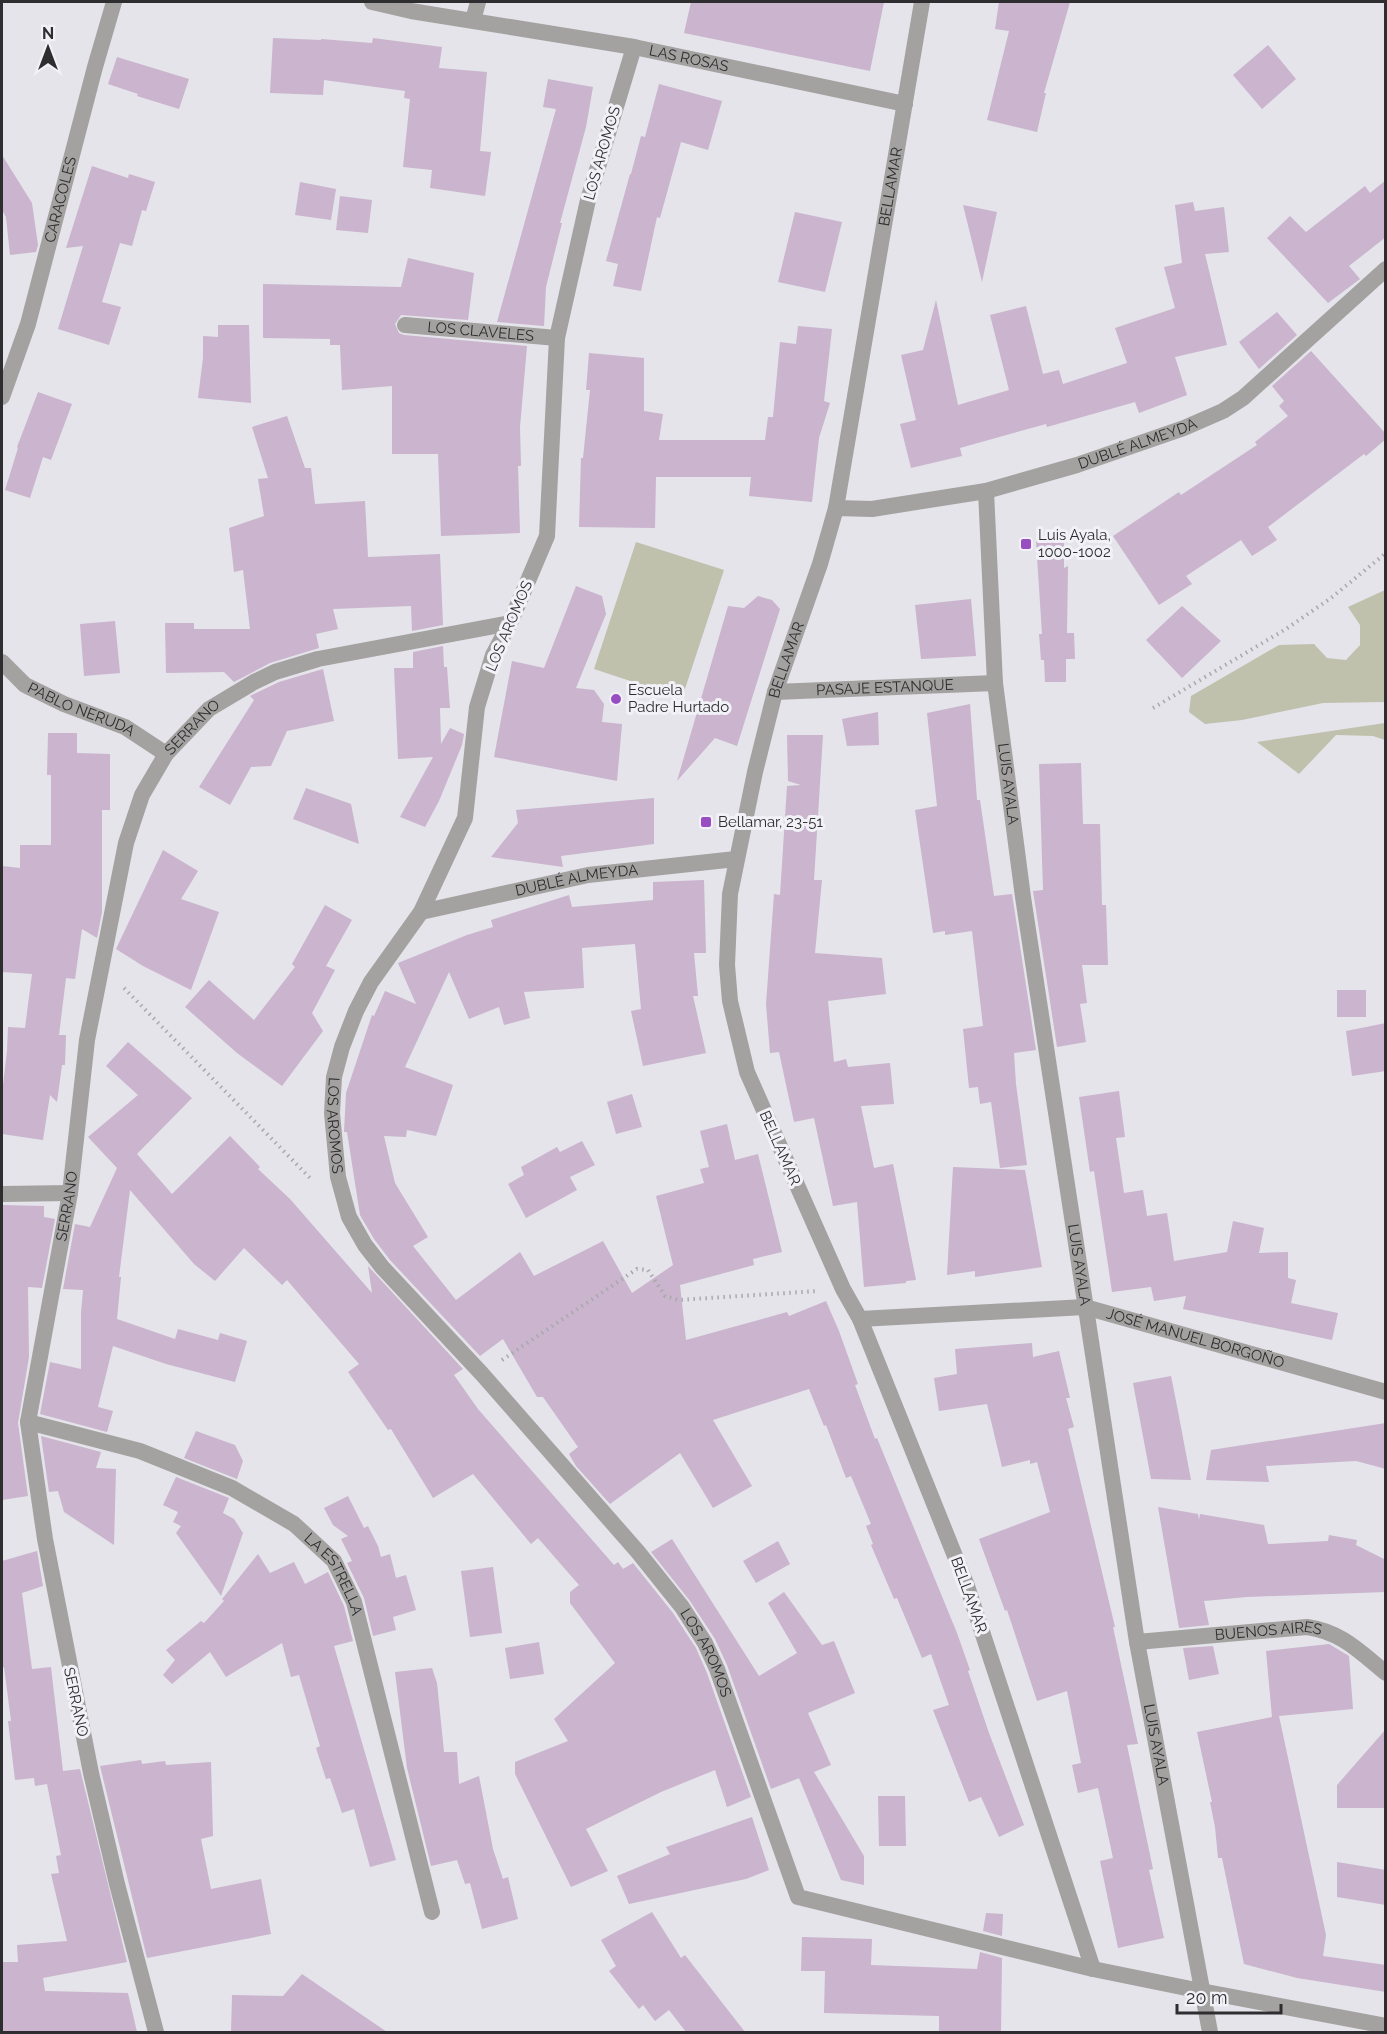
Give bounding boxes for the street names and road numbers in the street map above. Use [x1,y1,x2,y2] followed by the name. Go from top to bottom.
[648,41,730,76] street label: LAS ROSAS
[580,104,624,202] street label: LOS AROMOS
[875,146,906,227] street label: BELLAMAR
[41,155,80,245] street label: CARACOLES
[427,318,535,345] street label: LOS CLAVELES
[1076,414,1200,473] street label: DUBLÉ ALMEYDA
[482,578,536,674] street label: LOS AROMOS
[765,619,808,700] street label: BELLAMAR
[816,676,954,699] street label: PASAJE ESTANQUE
[25,679,138,740] street label: PABLO NERUDA
[161,696,223,759] street label: SERRANO
[994,742,1022,826] street label: LUIS AYALA
[513,861,639,900] street label: DUBLÉ ALMEYDA
[323,1077,347,1175] street label: LOS AROMOS
[756,1108,805,1188] street label: BELLAMAR
[52,1170,81,1243] street label: SERRANO
[1064,1223,1094,1307] street label: LUIS AYALA
[1104,1305,1286,1372] street label: JOSÉ MANUEL BORGOÑO
[301,1529,366,1617] street label: LA ESTRELLA
[947,1554,991,1636] street label: BELLAMAR
[676,1605,735,1700] street label: LOS AROMOS
[1214,1618,1324,1644] street label: BUENOS AIRES
[60,1666,92,1738] street label: SERRANO
[1140,1702,1173,1787] street label: LUIS AYALA

